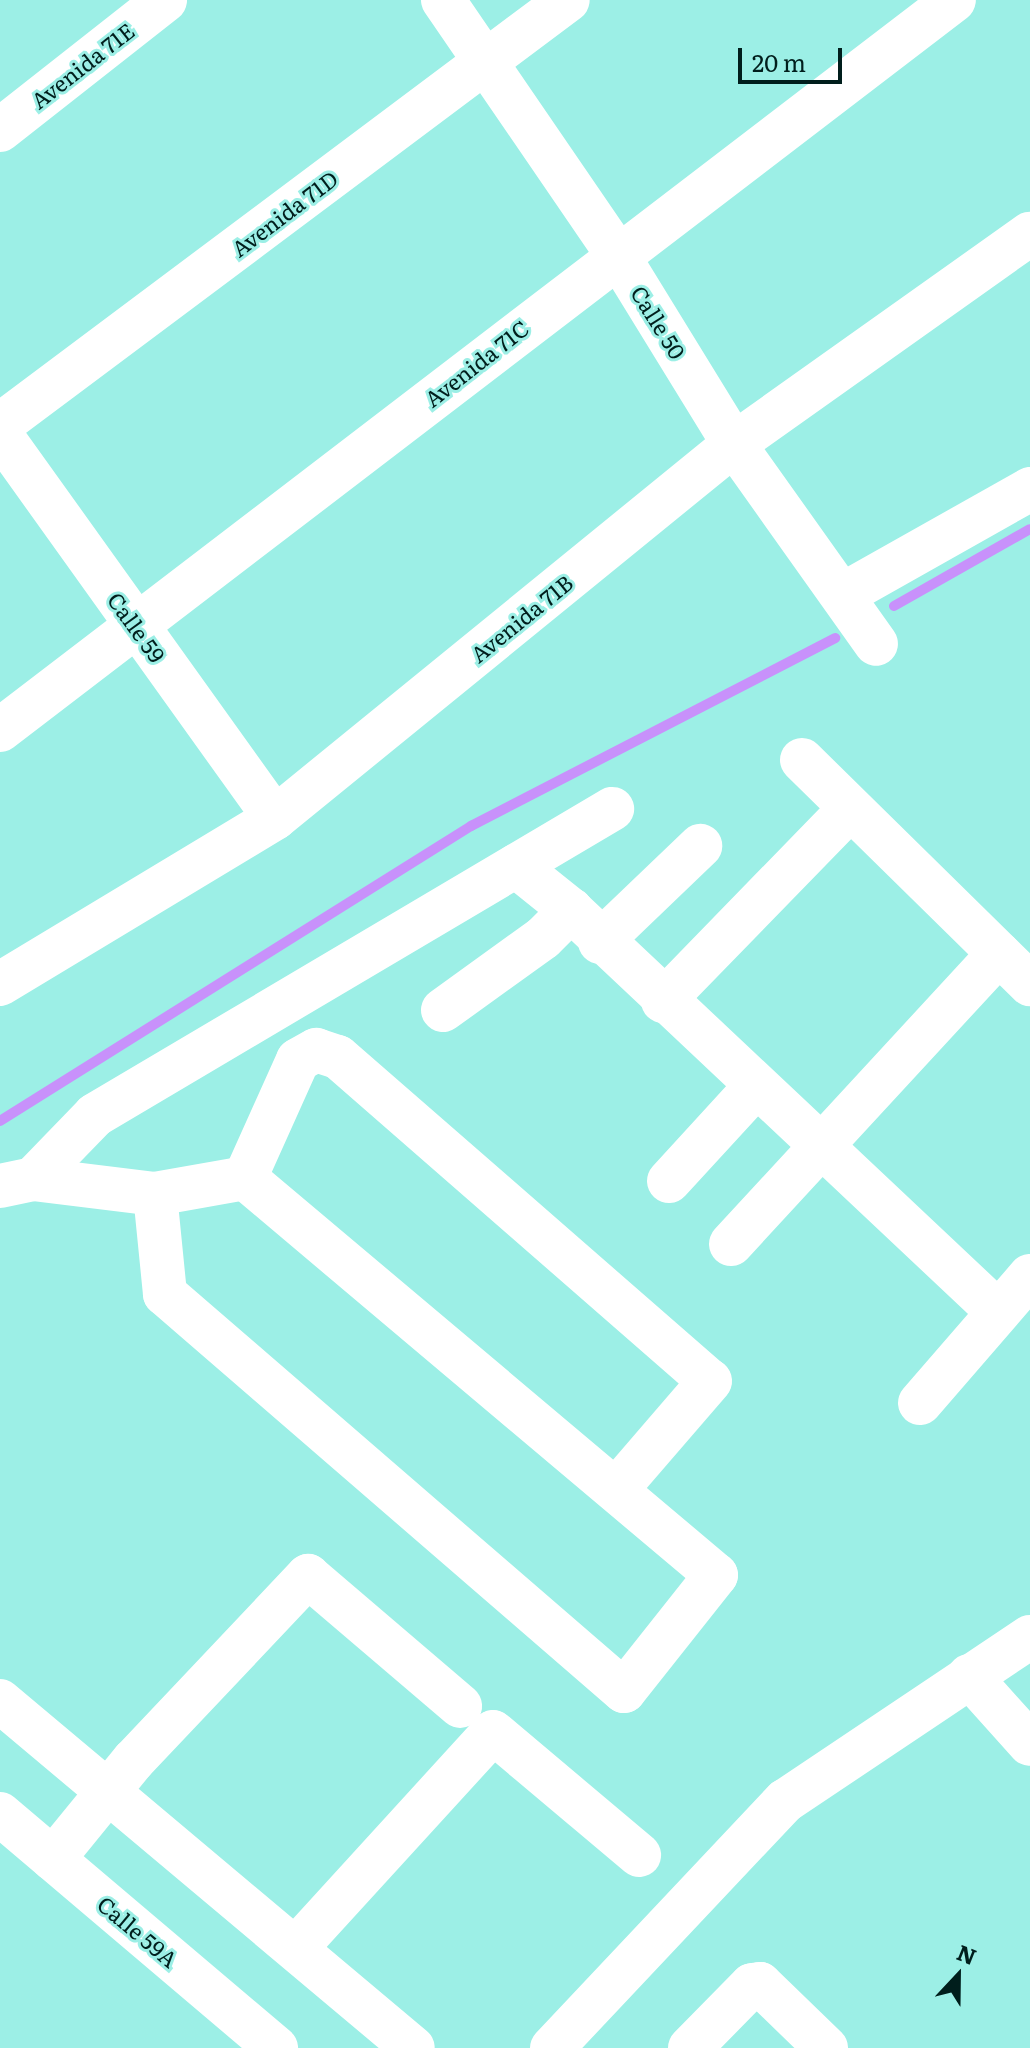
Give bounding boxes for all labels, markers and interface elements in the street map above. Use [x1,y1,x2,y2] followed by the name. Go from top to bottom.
[25,17,139,113] street label: Avenida 71E
[742,32,846,82] scale bar
[752,44,806,79] text: 20 m
[226,164,342,262] street label: Avenida 71D
[626,281,692,363] street label: Calle 50
[419,314,533,412] street label: Avenida 71C
[464,569,578,667] street label: Avenida 71B
[103,587,171,667] street label: Calle 59
[93,1890,183,1972] street label: Calle 59A
[952,1935,982,1972] text: N
[918,1936,998,2016] north arrow

